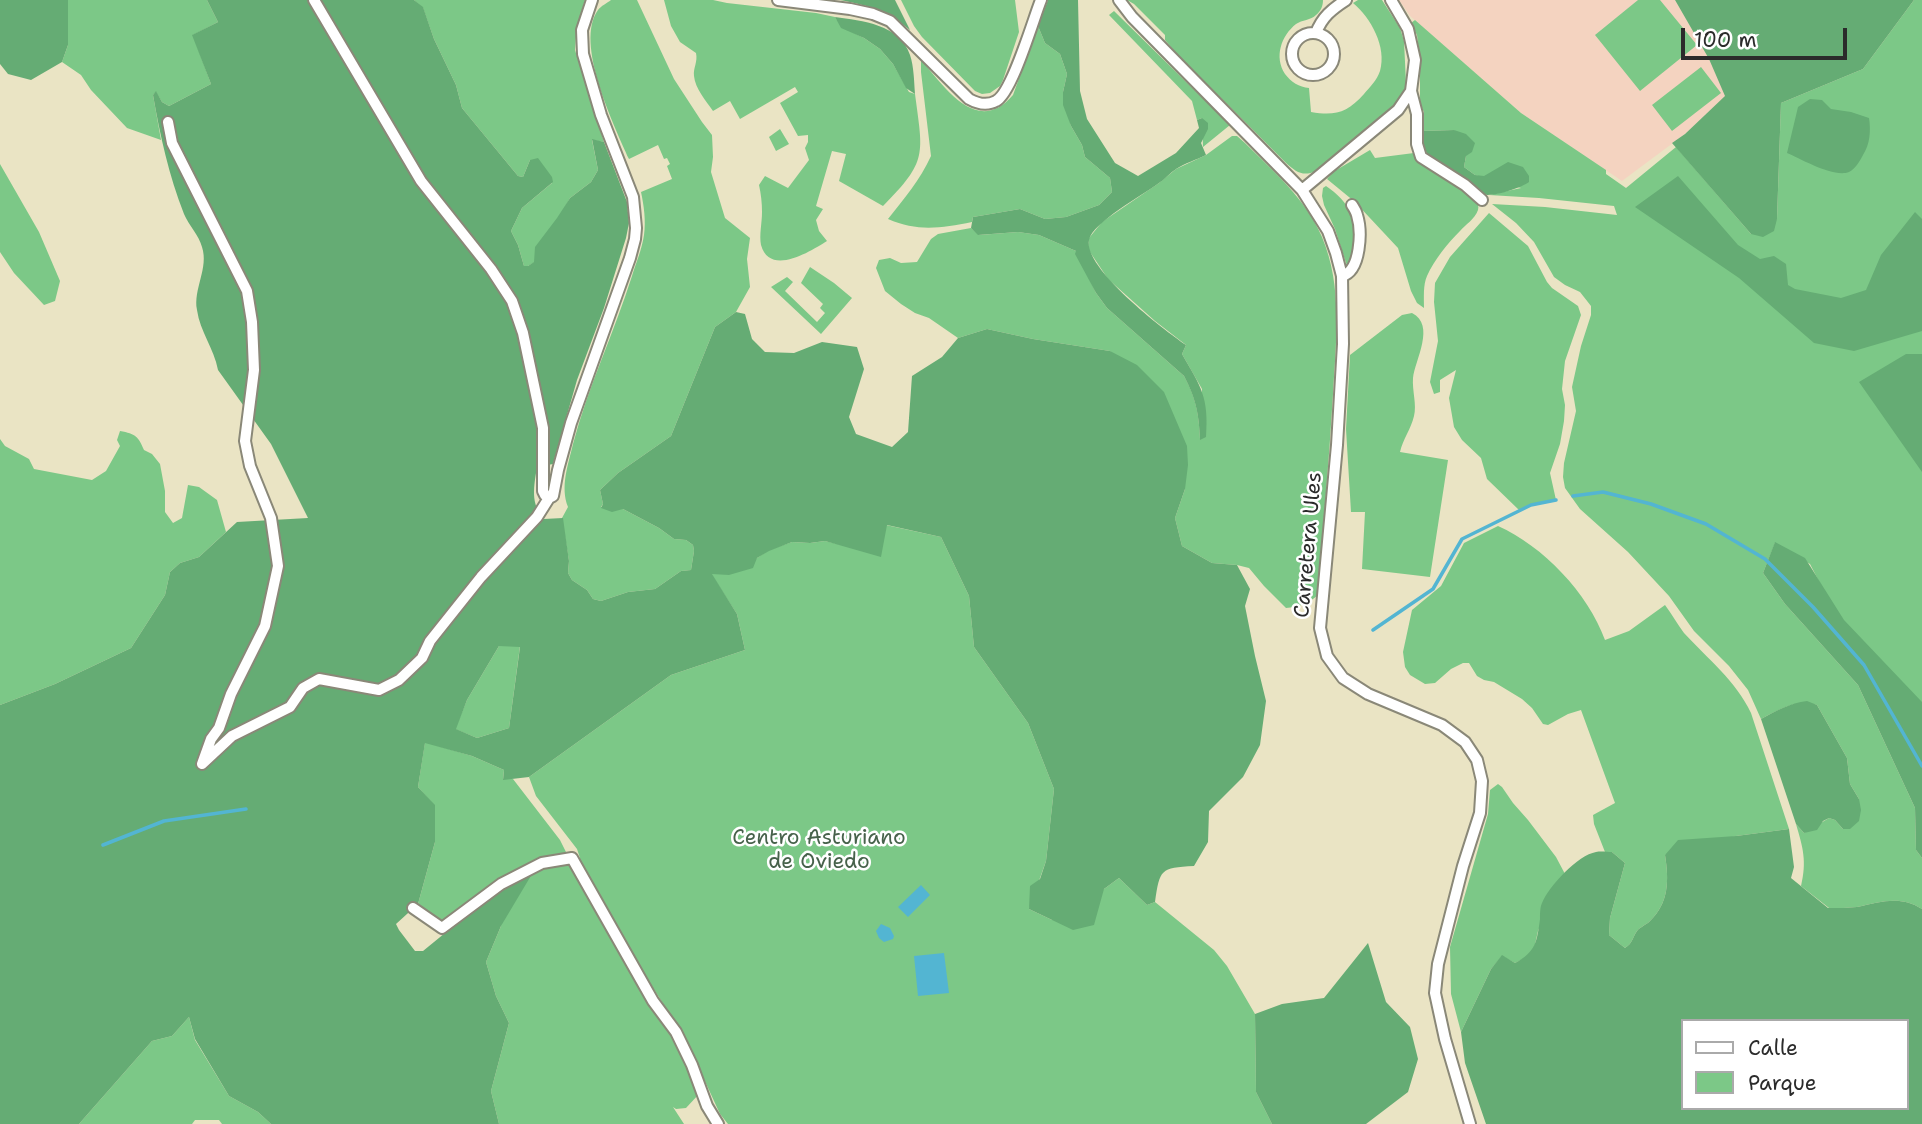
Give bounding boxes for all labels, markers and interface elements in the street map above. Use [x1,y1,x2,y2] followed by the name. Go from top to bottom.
[1684,14,1850,58] scale bar
[1694,26,1757,54] text: 100 m
[1290,471,1328,619] street label: Carretera Ules
[732,826,906,876] park label: Centro Asturiano de Oviedo
[1680,1019,1908,1110] legend
[1748,1034,1798,1062] text: Calle
[1748,1069,1817,1097] text: Parque

